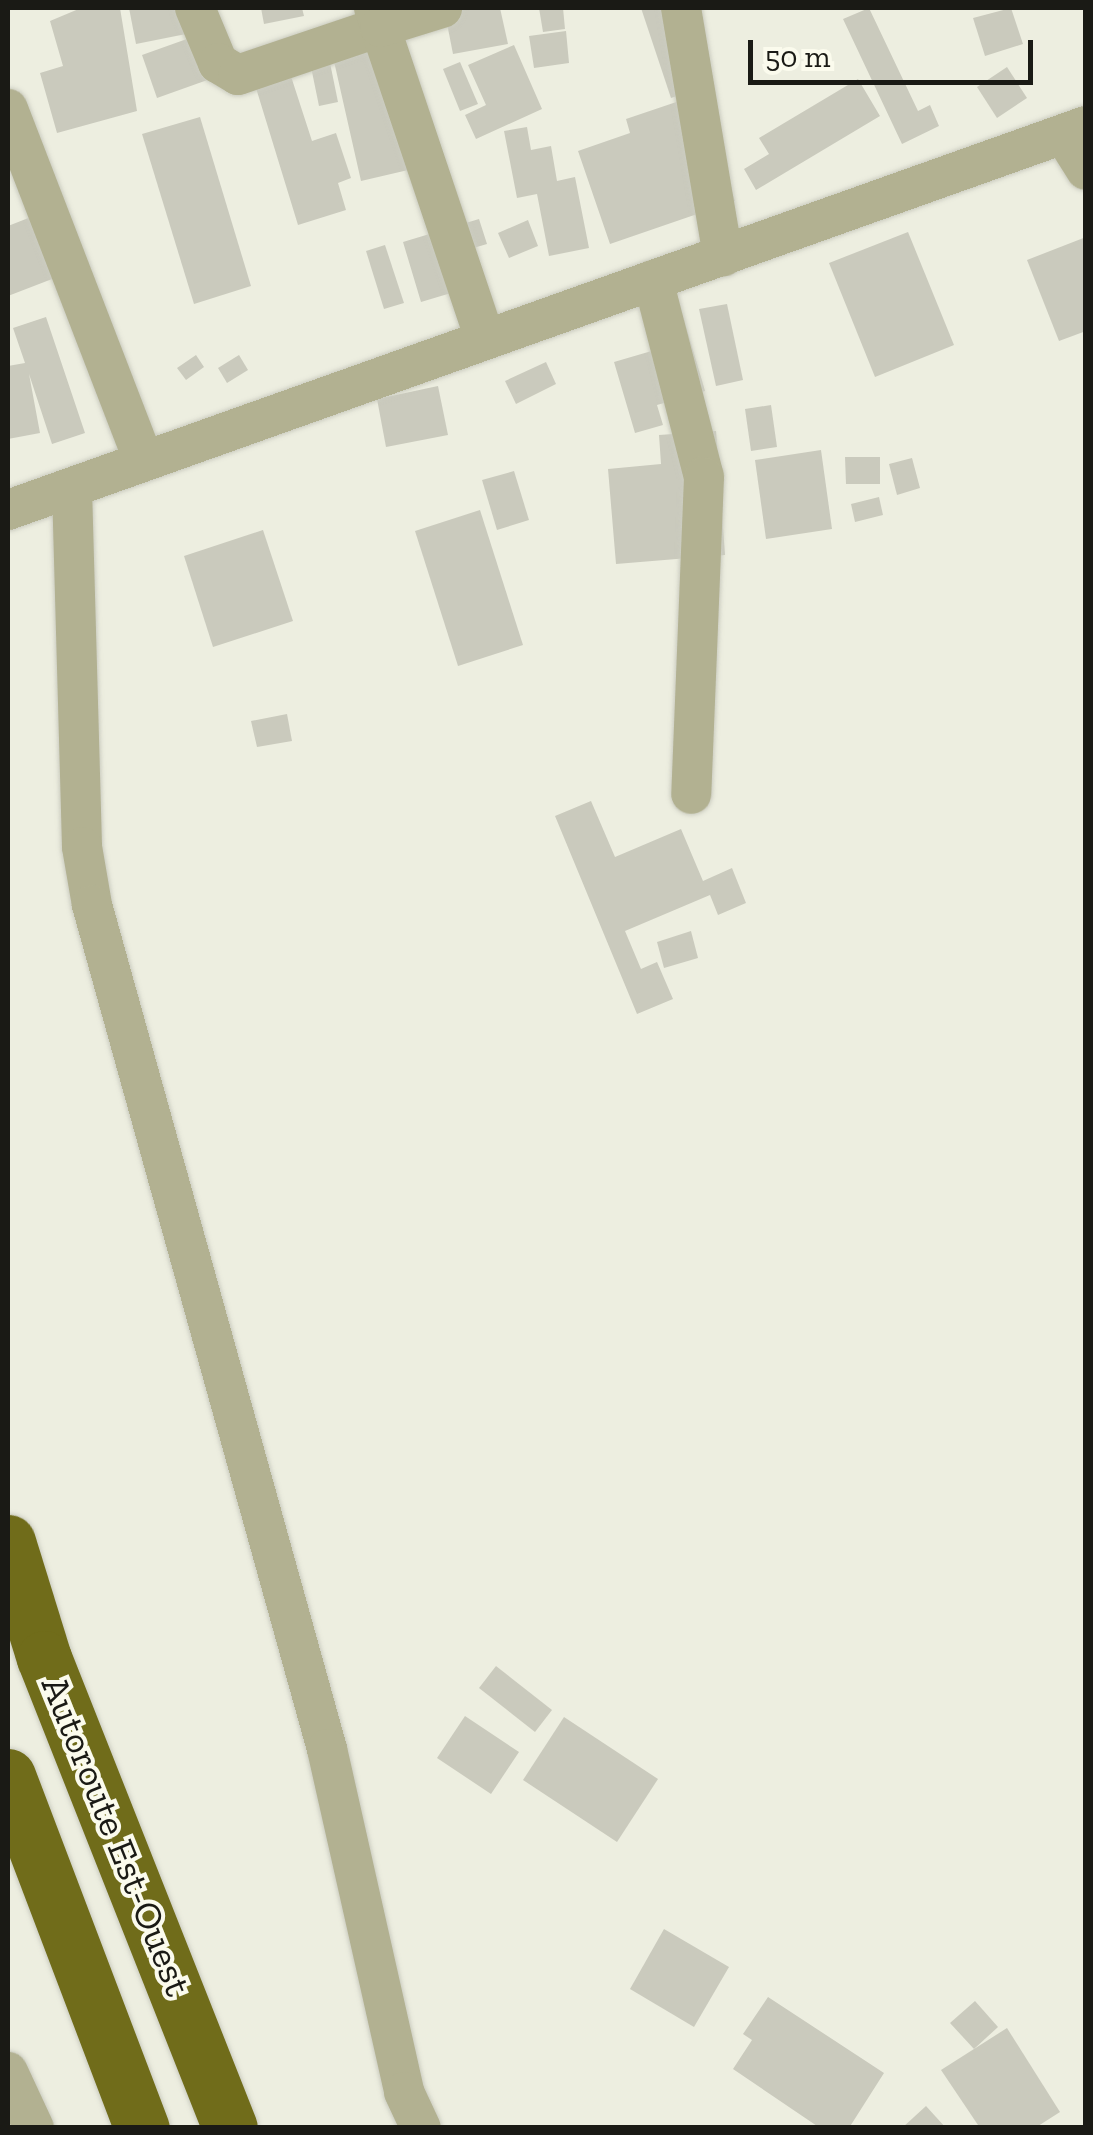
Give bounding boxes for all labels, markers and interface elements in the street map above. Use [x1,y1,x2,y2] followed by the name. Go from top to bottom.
[753,20,1038,82] scale bar
[765,39,830,75] text: 50 m
[31,1670,201,2002] street label: Autoroute Est-Ouest

